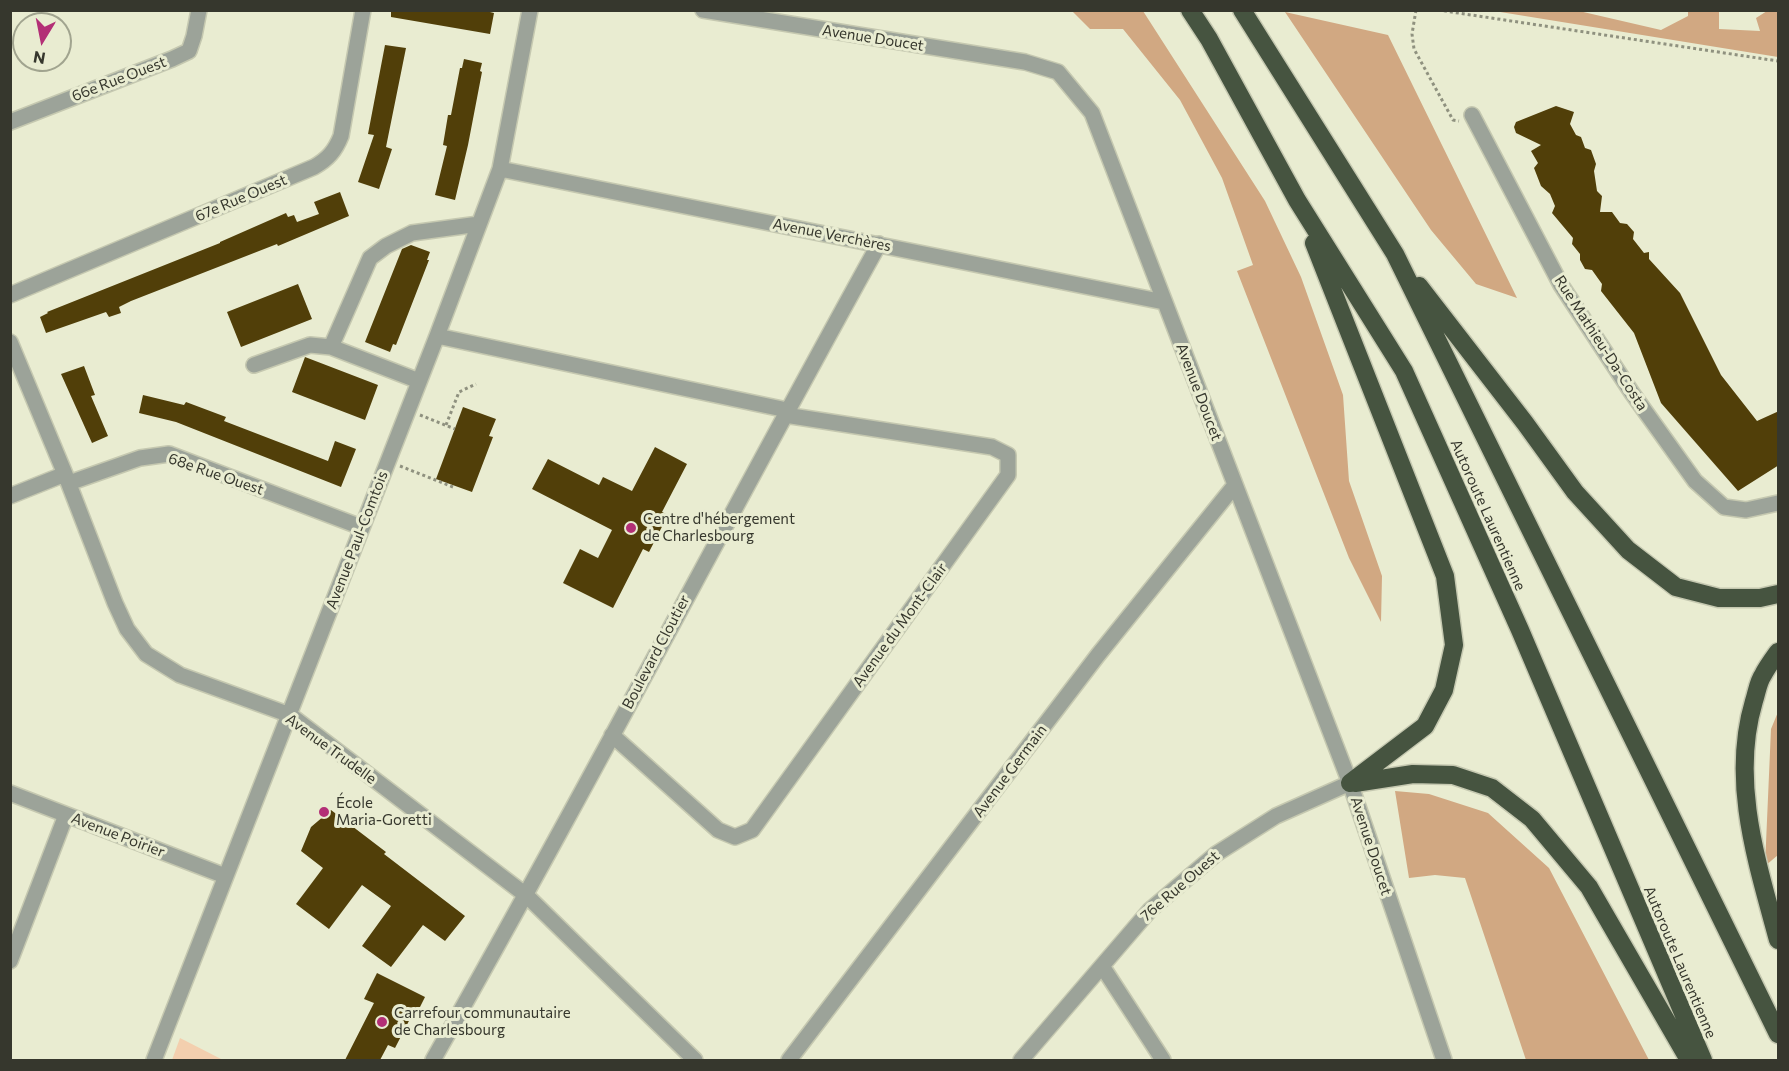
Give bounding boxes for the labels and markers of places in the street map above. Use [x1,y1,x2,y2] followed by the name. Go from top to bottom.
[643,510,795,545] place label: Centre d'hébergement de Charlesbourg
[624,521,638,535] marker: Centre d'hébergement de Charlesbourg
[336,794,432,829] place label: École Maria-Goretti
[317,805,331,819] marker: École Maria-Goretti
[394,1004,571,1039] place label: Carrefour communautaire de Charlesbourg
[375,1015,389,1029] marker: Carrefour communautaire de Charlesbourg

